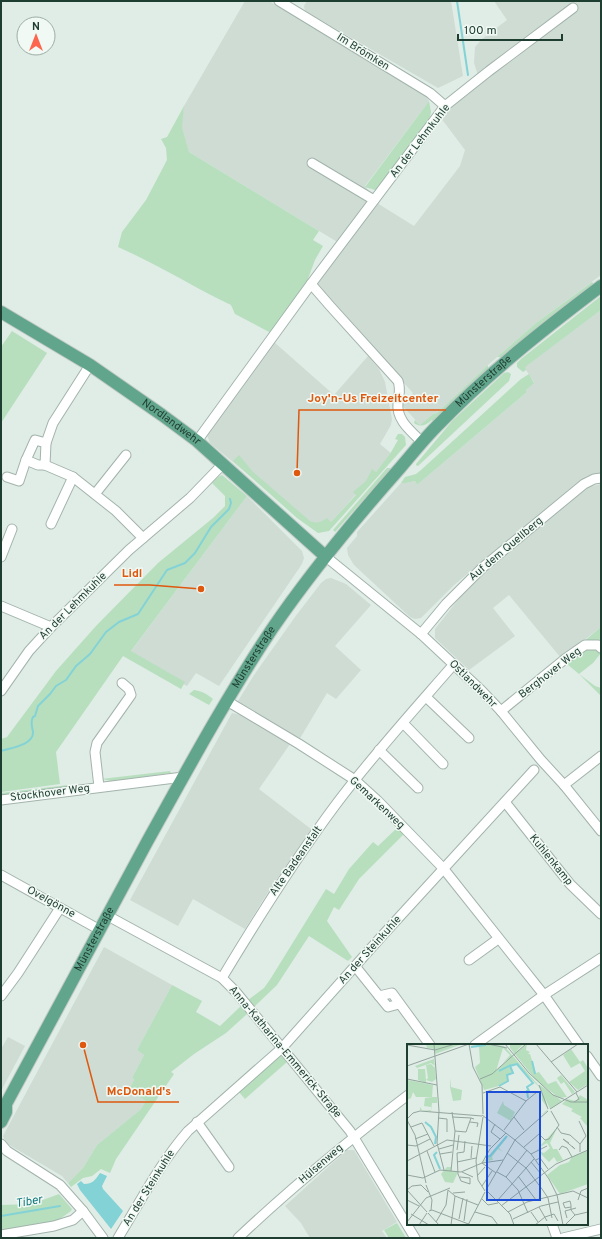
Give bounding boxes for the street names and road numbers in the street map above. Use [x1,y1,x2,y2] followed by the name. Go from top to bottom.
[334,30,392,74] street label: Im Brömken
[387,101,453,181] street label: An der Lehmkuhle
[453,352,515,411] street label: Münsterstraße
[139,396,204,449] street label: Nordlandwehr
[466,514,546,584] street label: Auf dem Quellberg
[36,569,110,643] street label: An der Lehmkuhle
[229,623,279,691] street label: Münsterstraße
[516,644,584,702] street label: Berghover Weg
[446,657,501,712] street label: Ostlandwehr
[346,774,408,832] street label: Gemarkenweg
[9,781,91,805] street label: Stockhover Weg
[267,823,325,899] street label: Alte Badeanstalt
[526,832,576,888] street label: Kuhlenkamp
[24,883,78,921] street label: Ovelgönne
[72,905,118,974] street label: Münsterstraße
[335,913,405,987] street label: An der Steinkuhle
[226,983,344,1121] street label: Anna-Katharina-Emmerick-Straße
[296,1141,346,1187] street label: Hülsenweg
[120,1147,178,1229] street label: An der Steinkuhle

